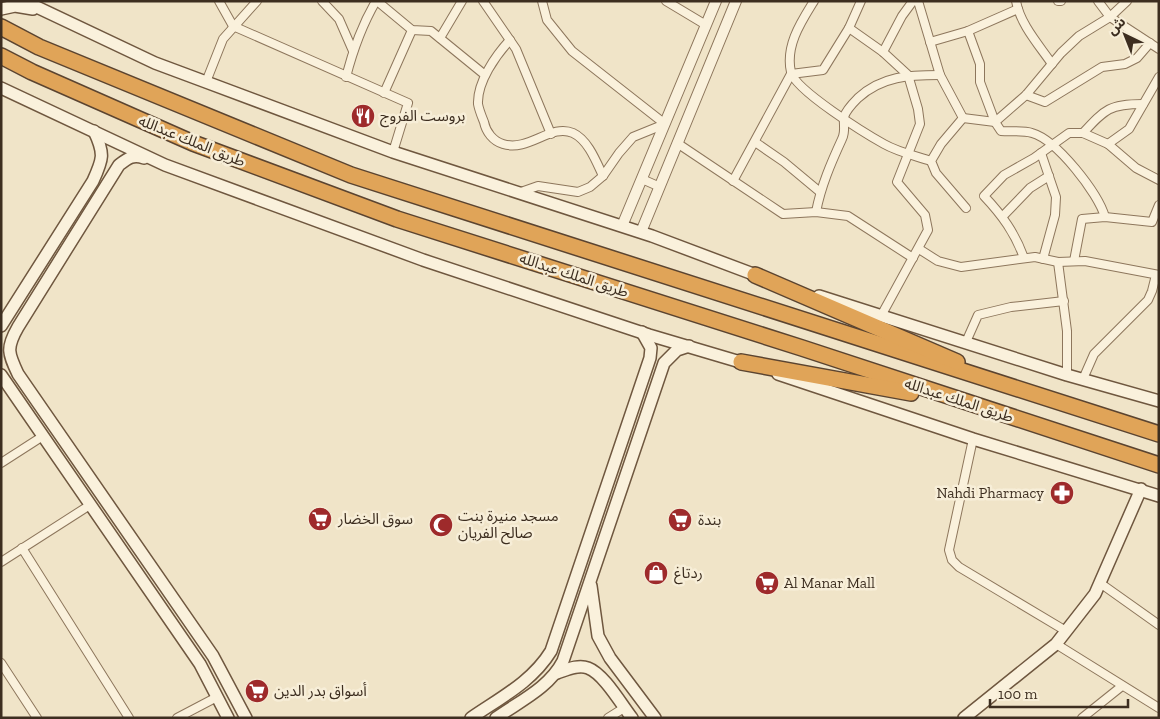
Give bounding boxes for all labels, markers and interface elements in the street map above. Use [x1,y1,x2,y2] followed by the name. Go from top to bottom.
[1100,10,1150,60] north arrow
[1104,13,1129,39] text: ش
[350,103,376,129] restaurant icon: بروست الفروج
[380,107,465,128] place label: بروست الفروج
[136,111,248,172] street label: طريق الملك عبدالله
[517,249,631,302] street label: طريق الملك عبدالله
[902,374,1016,427] street label: طريق الملك عبدالله
[1049,480,1075,506] pharmacy icon: Nahdi Pharmacy
[936,484,1044,502] place label: Nahdi Pharmacy
[307,506,333,532] supermarket icon: سوق الخضار
[458,507,559,545] place label: مسجد منيرة بنت صالح الفريان
[667,507,693,533] supermarket icon: بندة
[337,510,413,528] place label: سوق الخضار
[698,511,721,529] place label: بندة
[428,512,454,538] mosque icon: مسجد منيرة بنت صالح الفريان
[643,560,669,586] shop icon: ردتاغ
[674,564,703,585] place label: ردتاغ
[754,570,780,596] supermarket icon: Al Manar Mall
[784,574,875,592] place label: Al Manar Mall
[990,676,1128,708] scale bar
[244,678,270,704] supermarket icon: أسواق بدر الدين
[274,682,367,700] place label: أسواق بدر الدين
[998,685,1037,703] text: 100 m

